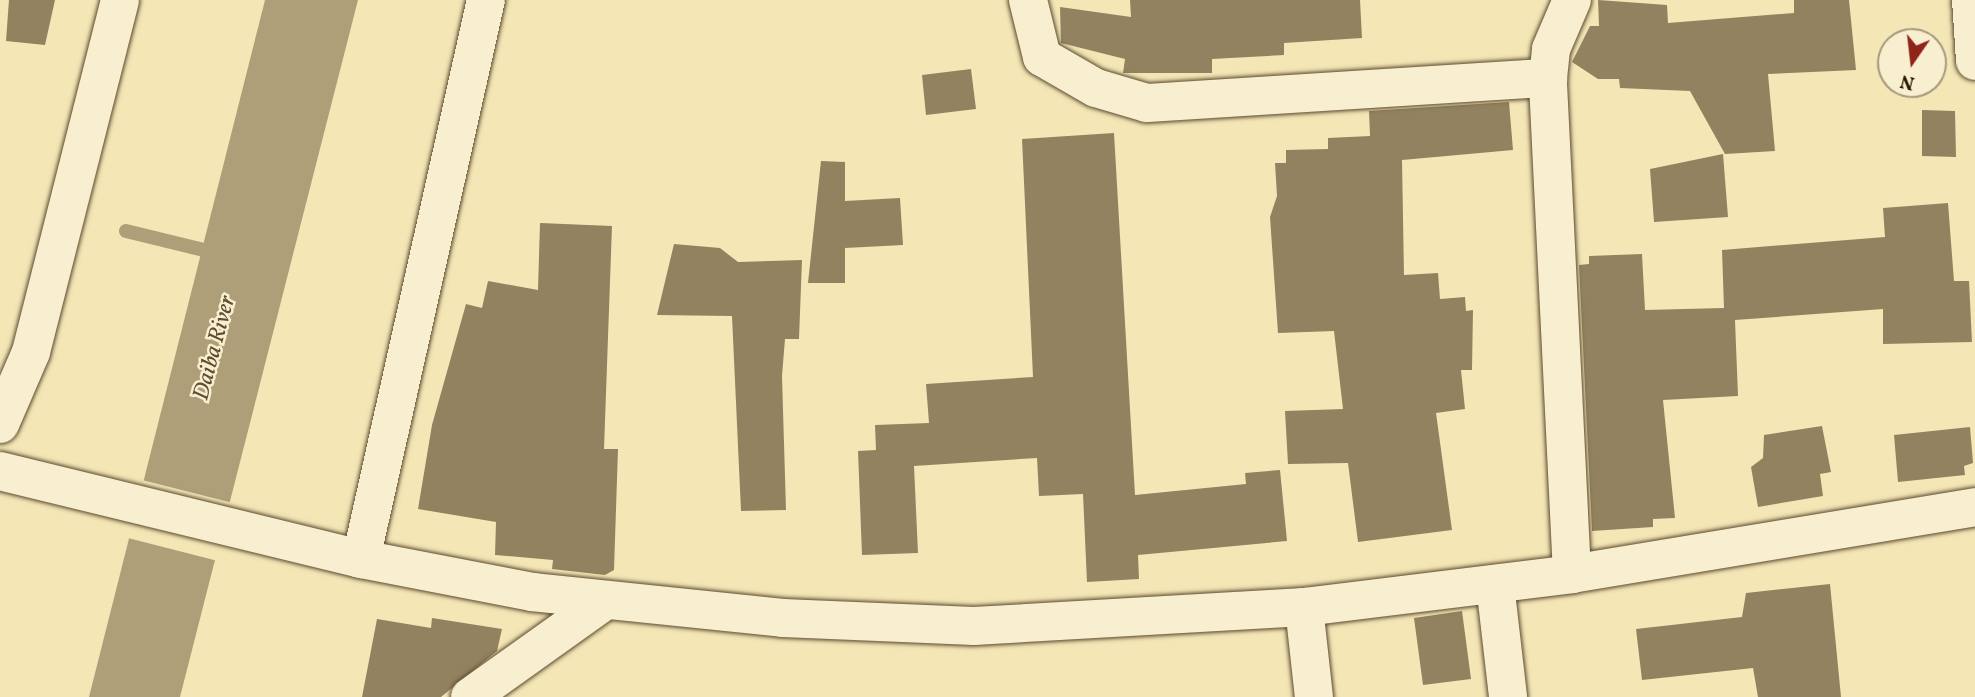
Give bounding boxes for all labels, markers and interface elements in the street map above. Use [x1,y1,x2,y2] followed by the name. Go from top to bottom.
[1877,28,1947,98] north arrow
[1898,67,1917,96] text: N
[188,293,242,403] water label: Daiba River

